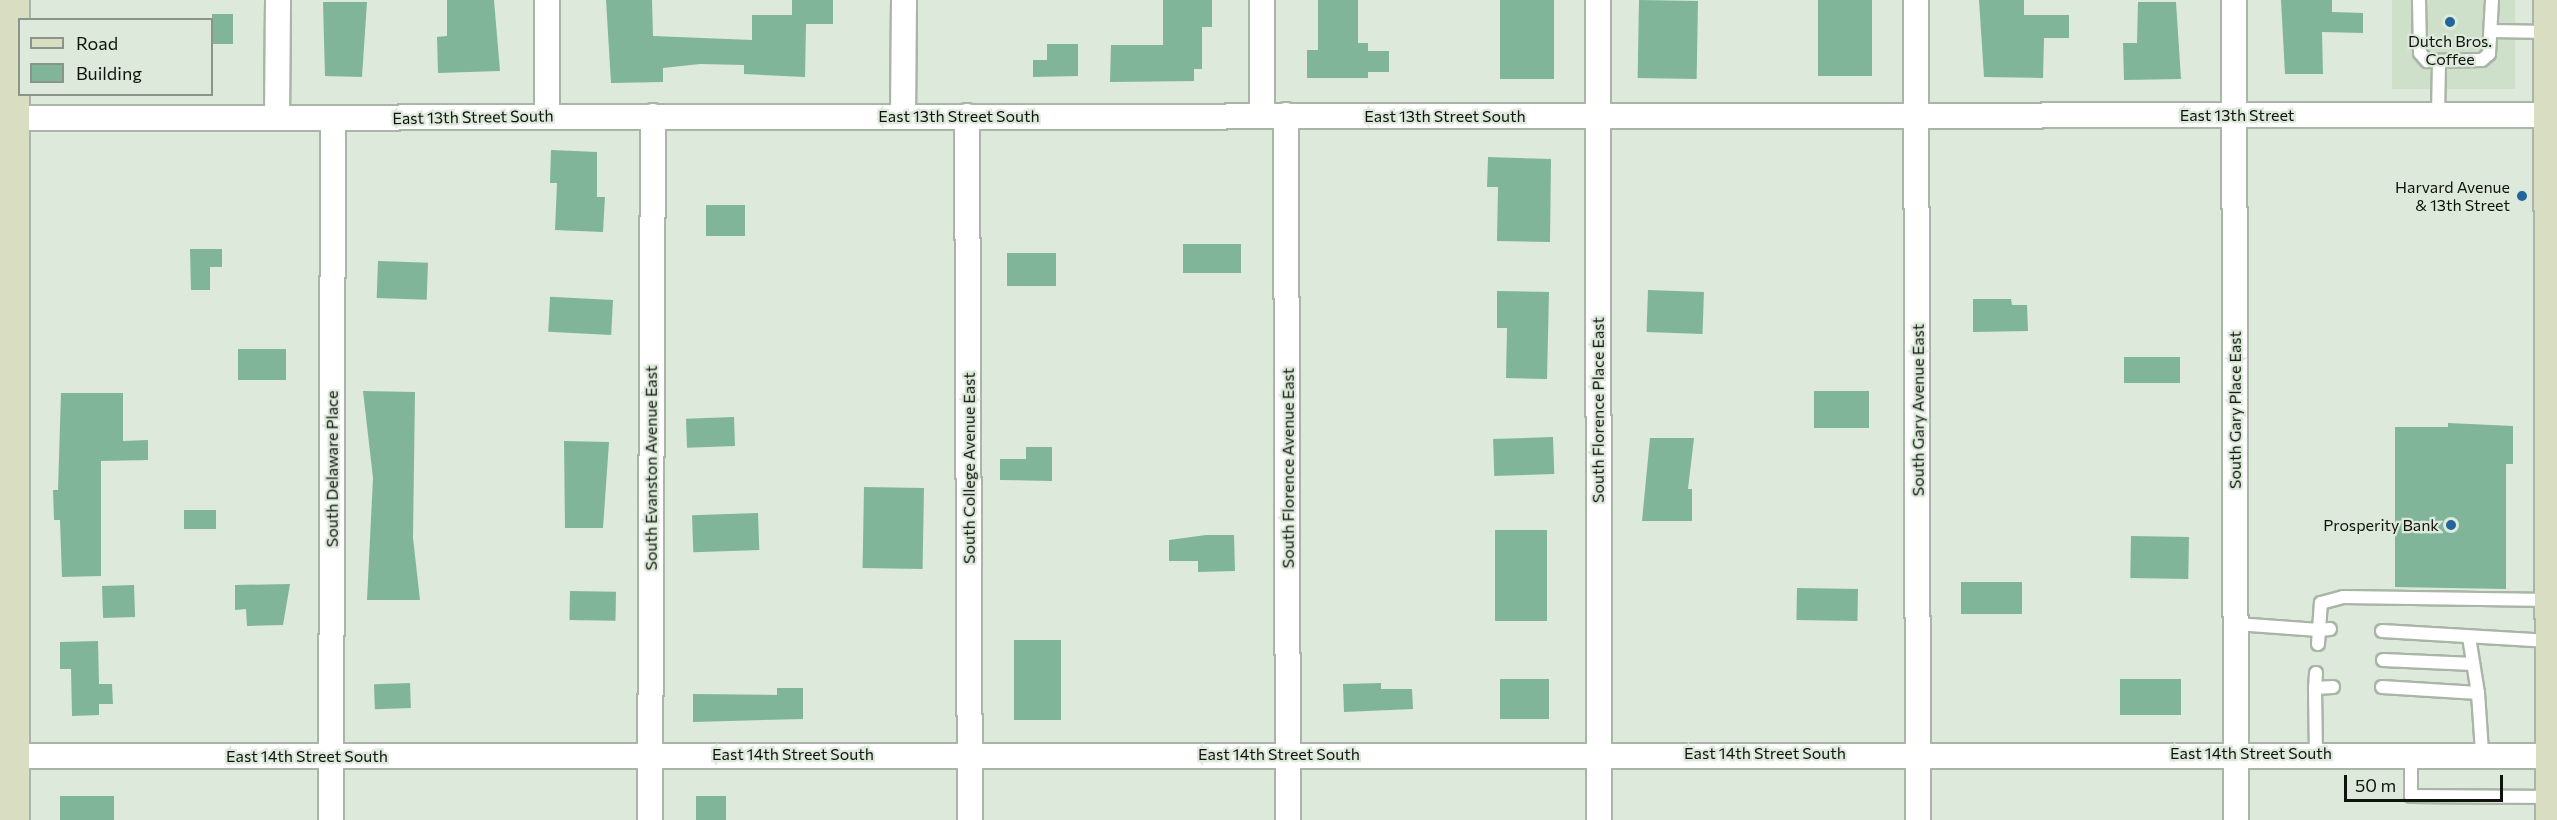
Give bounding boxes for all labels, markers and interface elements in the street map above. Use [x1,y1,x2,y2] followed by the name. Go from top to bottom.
[2443,15,2457,29] marker: Dutch Bros. Coffee
[18,18,213,96] legend
[2408,31,2492,69] place label: Dutch Bros. Coffee
[76,32,118,54] text: Road
[76,62,142,84] text: Building
[2180,105,2294,125] street label: East 13th Street
[392,106,554,128] street label: East 13th Street South
[878,106,1040,126] street label: East 13th Street South
[1364,106,1526,126] street label: East 13th Street South
[2395,177,2510,215] place label: Harvard Avenue & 13th Street
[2515,189,2529,203] marker: Harvard Avenue & 13th Street
[1588,317,1608,503] street label: South Florence Place East
[1908,324,1928,496] street label: South Gary Avenue East
[2225,331,2245,489] street label: South Gary Place East
[641,365,661,571] street label: South Evanston Avenue East
[1278,368,1298,568] street label: South Florence Avenue East
[959,372,979,564] street label: South College Avenue East
[322,391,342,547] street label: South Delaware Place
[2323,515,2439,535] place label: Prosperity Bank
[2444,518,2458,532] marker: Prosperity Bank
[1684,743,1846,763] street label: East 14th Street South
[2170,743,2332,763] street label: East 14th Street South
[712,744,874,764] street label: East 14th Street South
[1198,744,1360,764] street label: East 14th Street South
[226,746,388,766] street label: East 14th Street South
[2347,763,2506,801] scale bar
[2355,774,2396,796] text: 50 m

